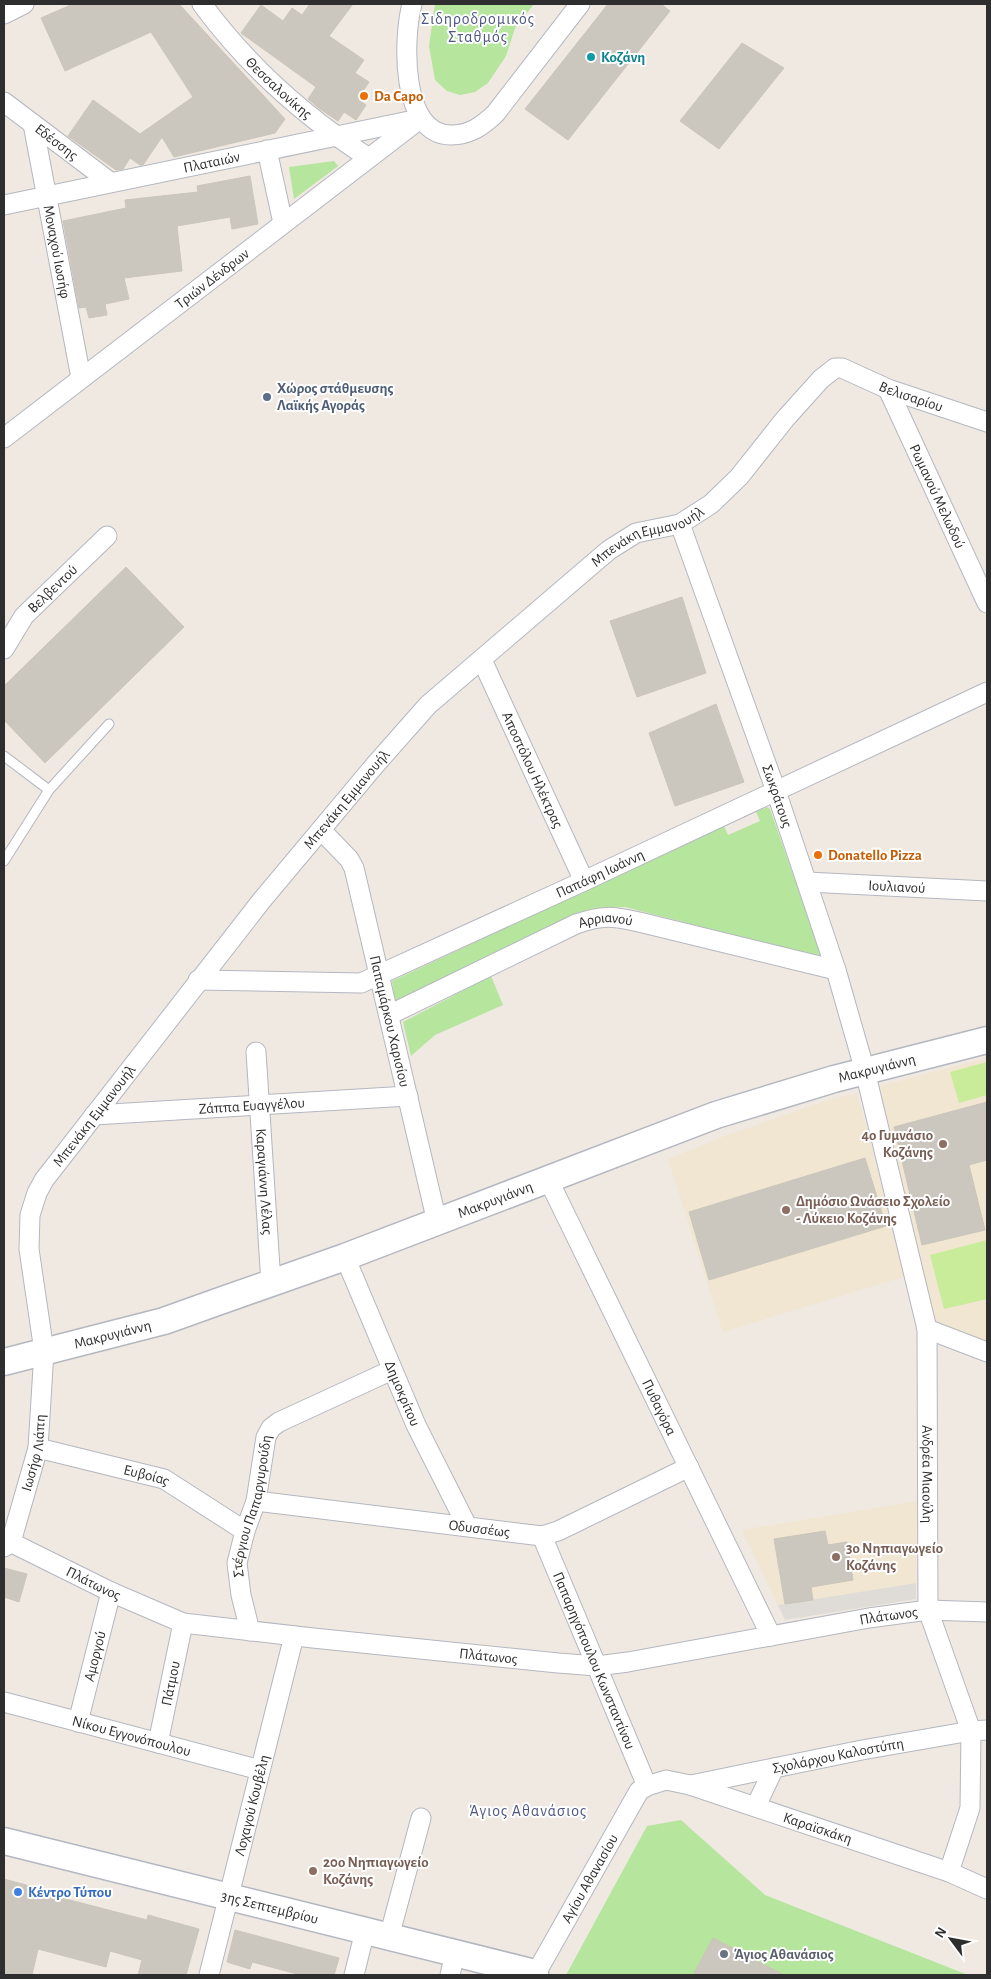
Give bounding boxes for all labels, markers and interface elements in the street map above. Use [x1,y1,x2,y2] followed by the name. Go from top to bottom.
[421,11,535,46] district label: Σιδηροδρομικός Σταθμός
[601,50,645,66] place label: Κοζάνη
[585,51,597,63] marker: Κοζάνη
[243,54,315,122] street label: Θεσσαλονίκης
[374,89,423,104] place label: Da Capo
[358,90,370,102] marker: Da Capo
[32,121,81,163] street label: Εδέσσης
[182,149,241,176] street label: Πλαταιών
[40,204,73,300] street label: Μοναχού Ιωσήφ
[172,246,252,312] street label: Τριών Δένδρων
[877,379,945,415] street label: Βελισαρίου
[277,381,393,413] place label: Χώρος στάθμευσης Λαϊκής Αγοράς
[261,391,273,403] marker: Χώρος στάθμευσης Λαϊκής Αγοράς
[907,442,968,551] street label: Ρωμανού Μελωδού
[588,504,707,570] street label: Μπενάκη Εμμανουήλ
[25,562,80,616] street label: Βελβεντού
[499,710,566,831] street label: Αποστόλου Ηλέκτρας
[301,747,393,852] street label: Μπενάκη Εμμανουήλ
[759,763,795,830] street label: Σωκράτους
[554,847,647,901] street label: Παπάφη Ιωάννη
[828,848,922,863] place label: Donatello Pizza
[812,849,824,861] marker: Donatello Pizza
[868,878,926,896] street label: Ιουλιανού
[576,910,634,931] street label: Αρριανού
[367,954,412,1089] street label: Παπαμάρκου Χαρισίου
[837,1052,917,1086] street label: Μακρυγιάννη
[50,1062,139,1170] street label: Μπενάκη Εμμανουήλ
[198,1095,305,1117] street label: Ζάππα Ευαγγέλου
[253,1128,275,1236] street label: Καραγιάννη Λέλας
[861,1128,933,1161] place label: 4ο Γυμνάσιο Κοζάνης
[937,1138,949,1150] marker: 4ο Γυμνάσιο Κοζάνης
[456,1179,535,1221] street label: Μακρυγιάννη
[796,1194,950,1227] place label: Δημόσιο Ωνάσειο Σχολείο - Λύκειο Κοζάνης
[780,1204,792,1216] marker: Δημόσιο Ωνάσειο Σχολείο - Λύκειο Κοζάνης
[73,1318,153,1352] street label: Μακρυγιάννη
[382,1359,423,1428] street label: Δημοκρίτου
[639,1377,679,1438] street label: Πυθαγόρα
[19,1414,48,1493] street label: Ιωσήφ Λιάπη
[919,1425,935,1523] street label: Ανδρέα Μιαούλη
[230,1434,274,1578] street label: Στέργιου Παπαργυρούδη
[122,1462,173,1489] street label: Ευβoίας
[448,1518,511,1540] street label: Οδυσσέως
[846,1541,943,1574] place label: 3ο Νηπιαγωγείο Κοζάνης
[830,1551,842,1563] marker: 3ο Νηπιαγωγείο Κοζάνης
[64,1564,123,1603] street label: Πλάτωνος
[550,1570,638,1752] street label: Παπαρηγόπουλου Κωνσταντίνου
[858,1604,919,1628] street label: Πλάτωνος
[82,1629,109,1683] street label: Αμοργού
[458,1646,519,1667] street label: Πλάτωνος
[159,1660,183,1707] street label: Πάτμου
[71,1713,192,1759] street label: Νίκου Εγγονόπουλου
[771,1736,905,1776] street label: Σχολάρχου Καλοστύπη
[232,1753,272,1858] street label: Λοχαγού Κουβέλη
[469,1803,587,1820] district label: Άγιος Αθανάσιος
[781,1810,854,1847] street label: Καραϊσκάκη
[559,1832,621,1926] street label: Αγίου Αθανασίου
[323,1855,429,1888] place label: 20ο Νηπιαγωγείο Κοζάνης
[307,1865,319,1877] marker: 20ο Νηπιαγωγείο Κοζάνης
[28,1885,112,1900] place label: Κέντρο Τύπου
[12,1886,24,1898] marker: Κέντρο Τύπου
[220,1888,320,1927] street label: 3ης Σεπτεμβρίου
[926,1914,976,1964] north arrow
[932,1925,949,1940] text: N
[734,1947,834,1962] place label: Άγιος Αθανάσιος
[718,1948,730,1960] marker: Άγιος Αθανάσιος

